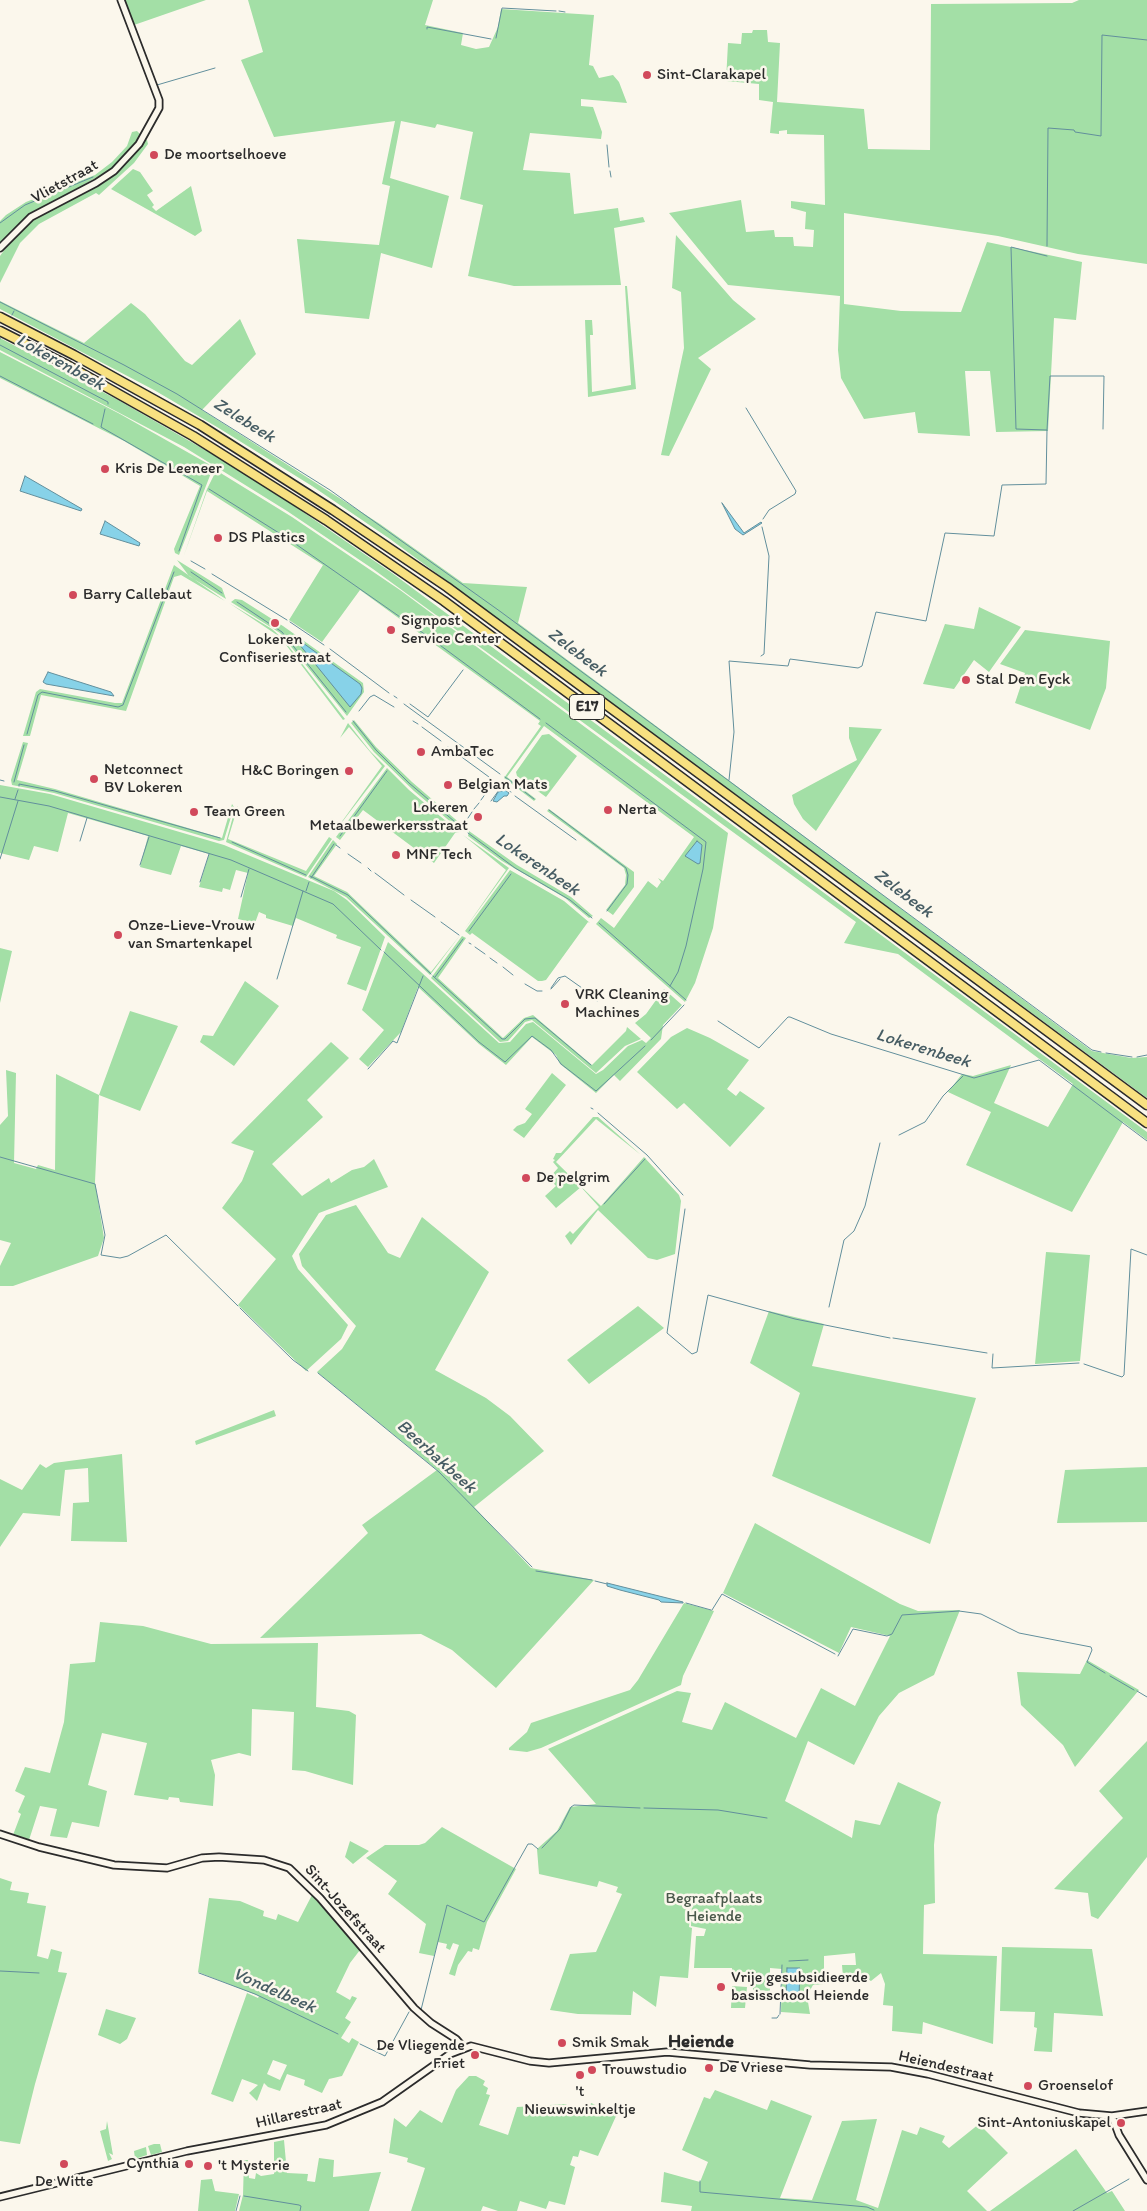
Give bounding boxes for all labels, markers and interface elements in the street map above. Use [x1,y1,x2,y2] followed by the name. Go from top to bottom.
[657,65,766,85] place label: Sint-Clarakapel
[641,69,653,81] marker: Sint-Clarakapel
[164,145,286,165] place label: De moortselhoeve
[148,149,160,161] marker: De moortselhoeve
[28,156,102,208] street label: Vlietstraat
[12,330,108,396] water label: Lokerenbeek
[209,394,279,448] water label: Zelebeek
[115,459,222,479] place label: Kris De Leeneer
[99,463,111,475] marker: Kris De Leeneer
[228,528,305,548] place label: DS Plastics
[212,532,224,544] marker: DS Plastics
[83,585,192,605] place label: Barry Callebaut
[67,589,79,601] marker: Barry Callebaut
[401,611,501,649] place label: Signpost Service Center
[269,617,281,629] marker: Lokeren Confiseriestraat
[385,624,397,636] marker: Signpost Service Center
[543,624,611,682] water label: Zelebeek
[219,630,331,668] place label: Lokeren Confiseriestraat
[976,670,1070,690] place label: Stal Den Eyck
[960,674,972,686] marker: Stal Den Eyck
[570,694,604,720] road number: E17
[431,742,494,762] place label: AmbaTec
[415,746,427,758] marker: AmbaTec
[104,760,183,798] place label: Netconnect BV Lokeren
[241,761,339,781] place label: H&C Boringen
[343,765,355,777] marker: H&C Boringen
[88,773,100,785] marker: Netconnect BV Lokeren
[458,775,548,795] place label: Belgian Mats
[442,779,454,791] marker: Belgian Mats
[310,798,468,836] place label: Lokeren Metaalbewerkersstraat
[618,800,657,820] place label: Nerta
[204,802,285,822] place label: Team Green
[602,804,614,816] marker: Nerta
[188,806,200,818] marker: Team Green
[472,811,484,823] marker: Lokeren Metaalbewerkersstraat
[491,829,583,901] water label: Lokerenbeek
[406,845,472,865] place label: MNF Tech
[390,849,402,861] marker: MNF Tech
[869,865,937,923] water label: Zelebeek
[128,916,255,954] place label: Onze-Lieve-Vrouw van Smartenkapel
[112,929,124,941] marker: Onze-Lieve-Vrouw van Smartenkapel
[575,985,668,1023] place label: VRK Cleaning Machines
[559,998,571,1010] marker: VRK Cleaning Machines
[873,1024,973,1074] water label: Lokerenbeek
[536,1168,610,1188] place label: De pelgrim
[520,1172,532,1184] marker: De pelgrim
[392,1416,480,1498] water label: Beerbakbeek
[300,1861,390,1957] street label: Sint-Jozefstraat
[666,1889,762,1927] park label: Begraafplaats Heiende
[229,1963,319,2019] water label: Vondelbeek
[731,1968,869,2006] place label: Vrije gesubsidieerde basisschool Heiende
[715,1981,727,1993] marker: Vrije gesubsidieerde basisschool Heiende
[668,2031,734,2053] district label: Heiende
[572,2033,649,2053] place label: Smik Smak
[376,2036,465,2074] place label: De Vliegende Friet
[556,2037,568,2049] marker: Smik Smak
[896,2047,996,2087] street label: Heiendestraat
[469,2049,481,2061] marker: De Vliegende Friet
[719,2058,783,2078] place label: De Vriese
[602,2060,687,2080] place label: Trouwstudio
[703,2062,715,2074] marker: De Vriese
[586,2064,598,2076] marker: Trouwstudio
[574,2069,586,2081] marker: 't Nieuwswinkeltje
[1038,2076,1113,2096] place label: Groenselof
[1022,2080,1034,2092] marker: Groenselof
[524,2082,636,2120] place label: 't Nieuwswinkeltje
[254,2095,344,2133] street label: Hillarestraat
[978,2113,1111,2133] place label: Sint-Antoniuskapel
[1115,2117,1127,2129] marker: Sint-Antoniuskapel
[126,2154,179,2174] place label: Cynthia
[218,2156,290,2176] place label: 't Mysterie
[58,2158,70,2170] marker: De Witte
[183,2158,195,2170] marker: Cynthia
[202,2160,214,2172] marker: 't Mysterie
[35,2172,93,2192] place label: De Witte

